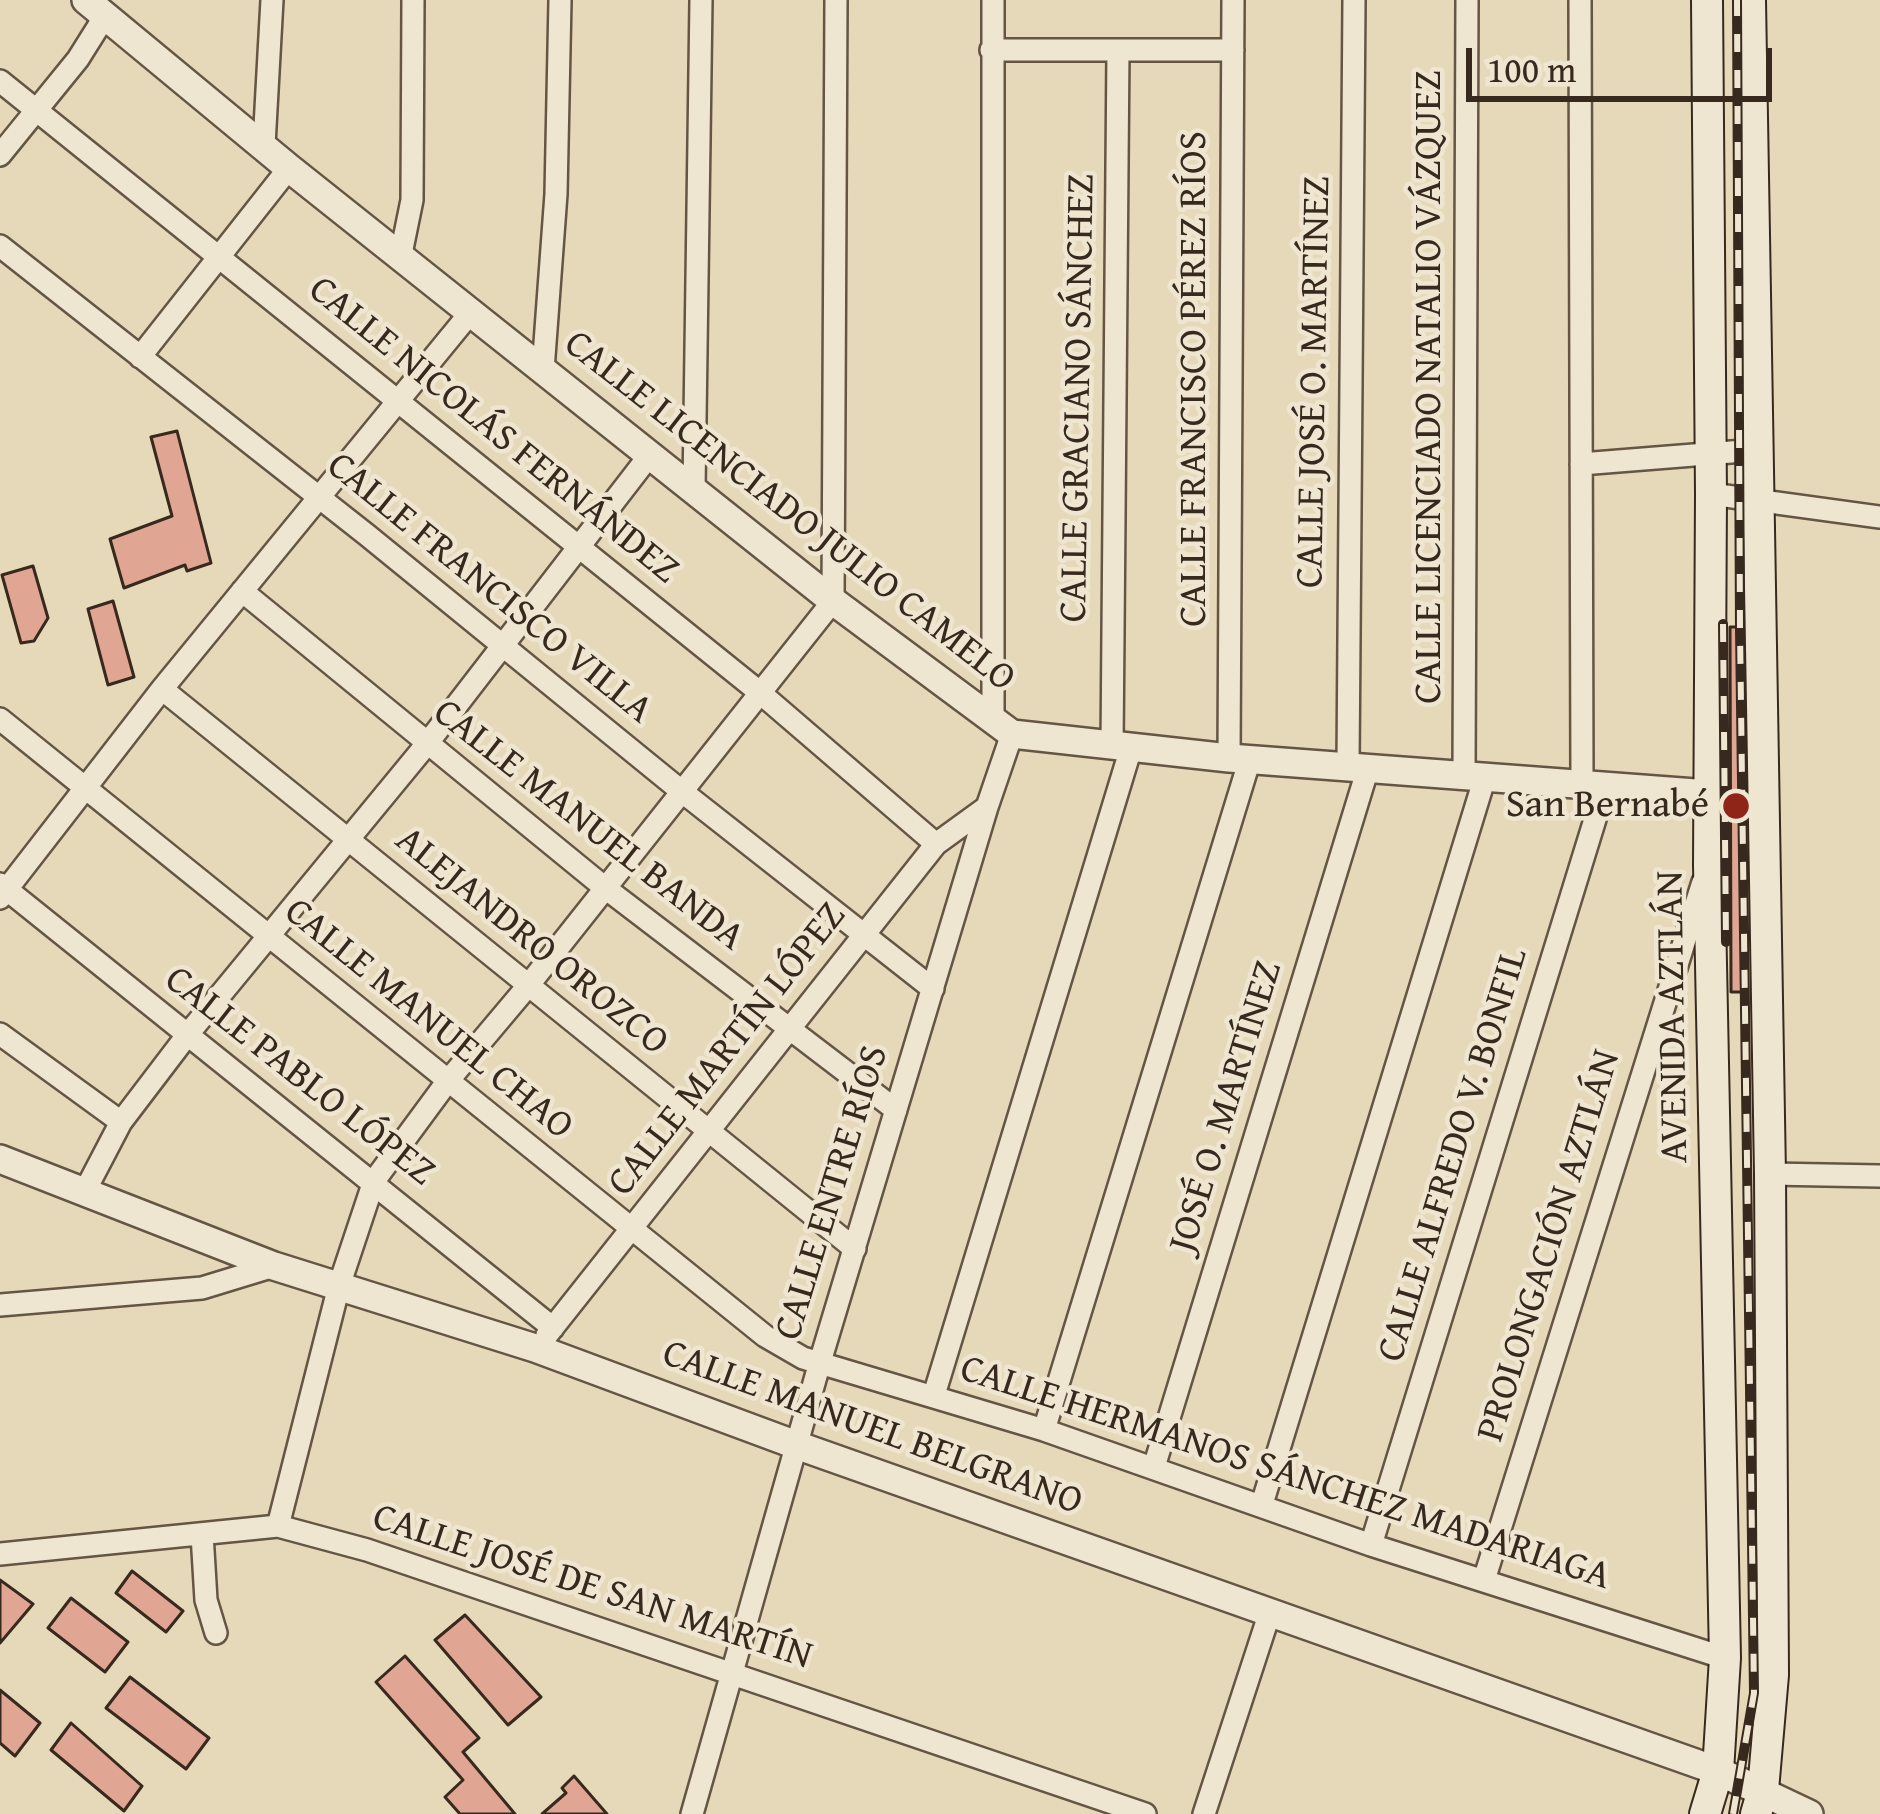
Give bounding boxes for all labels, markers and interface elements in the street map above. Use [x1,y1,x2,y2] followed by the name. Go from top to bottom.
[1472,24,1778,98] scale bar
[1487,42,1576,95] text: 100 m
[1407,70,1453,704] street label: CALLE LICENCIADO NATALIO VÁZQUEZ
[1172,131,1218,627] street label: CALLE FRANCISCO PÉREZ RÍOS
[1052,173,1106,623] street label: CALLE GRACIANO SÁNCHEZ
[1288,176,1342,588] street label: CALLE JOSÉ O. MARTÍNEZ
[298,267,688,595] street label: CALLE NICOLÁS FERNÁNDEZ
[554,321,1024,703] street label: CALLE LICENCIADO JULIO CAMELO
[317,443,661,735] street label: CALLE FRANCISCO VILLA
[423,690,753,962] street label: CALLE MANUEL BANDA
[1506,783,1709,829] place label: San Bernabé
[1720,790,1752,822] marker: San Bernabé
[385,818,677,1066] street label: ALEJANDRO OROZCO
[1648,870,1700,1164] street label: AVENIDA AZTLÁN
[274,889,582,1151] street label: CALLE MANUEL CHAO
[599,894,857,1206] street label: CALLE MARTÍN LÓPEZ
[1369,943,1539,1367] street label: CALLE ALFREDO V. BONFIL
[1160,956,1294,1258] street label: JOSÉ O. MARTÍNEZ
[155,957,443,1197] street label: CALLE PABLO LÓPEZ
[766,1040,900,1346] street label: CALLE ENTRE RÍOS
[1468,1045,1632,1447] street label: PROLONGACIÓN AZTLÁN
[656,1331,1088,1527] street label: CALLE MANUEL BELGRANO
[954,1347,1616,1601] street label: CALLE HERMANOS SÁNCHEZ MADARIAGA
[367,1495,817,1681] street label: CALLE JOSÉ DE SAN MARTÍN

